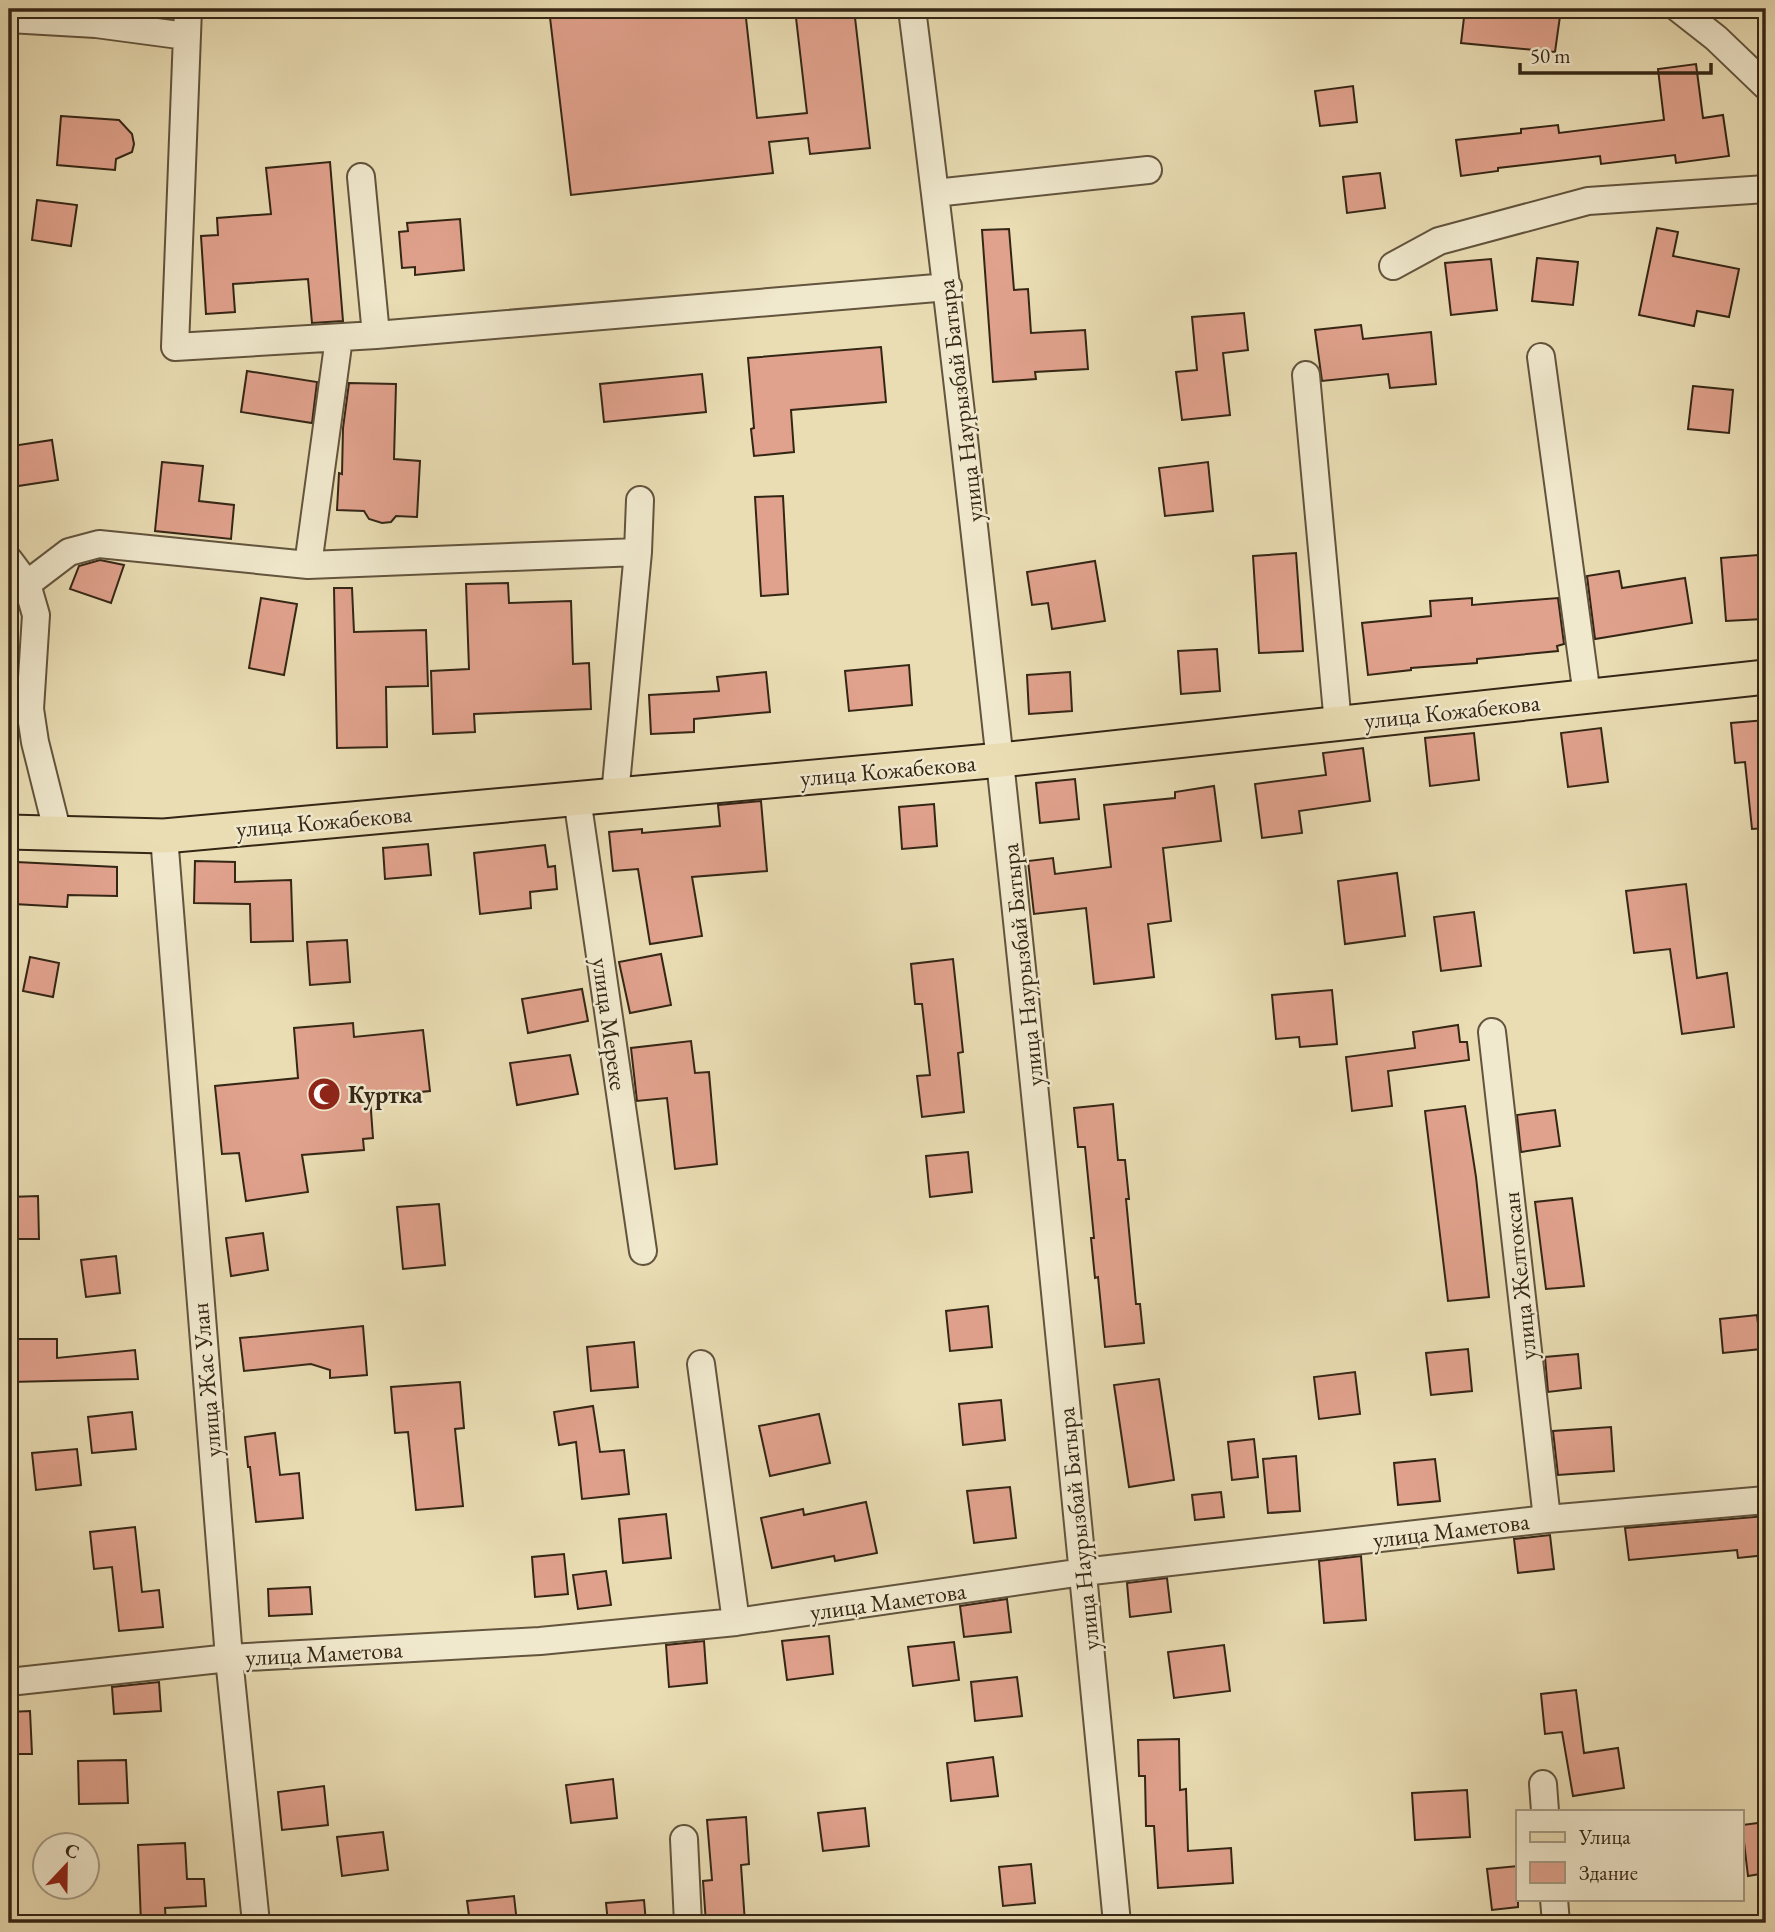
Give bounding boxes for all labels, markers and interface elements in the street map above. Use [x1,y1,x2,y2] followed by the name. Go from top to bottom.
[1520,32,1710,76] scale bar
[1530,42,1571,69] text: 50 m
[930,278,990,524] street label: улица Наурызбай Батыра
[1363,686,1542,736] street label: улица Кожабекова
[799,747,978,793] street label: улица Кожабекова
[235,798,414,844] street label: улица Кожабекова
[994,842,1050,1088] street label: улица Наурызбай Батыра
[585,956,635,1092] street label: улица Мереке
[305,1075,343,1113] mosque icon: Куртка
[348,1079,423,1111] place label: Куртка
[1495,1190,1543,1362] street label: улица Желтоксан
[184,1301,228,1459] street label: улица Жас Улан
[1050,1406,1106,1652] street label: улица Наурызбай Батыра
[1371,1505,1531,1555] street label: улица Маметова
[808,1575,968,1627] street label: улица Маметова
[245,1633,404,1673] street label: улица Маметова
[1516,1810,1744,1900] legend
[1578,1823,1631,1850] text: Улица
[32,1830,102,1900] north arrow
[61,1837,83,1865] text: С
[1579,1859,1638,1886] text: Здание

